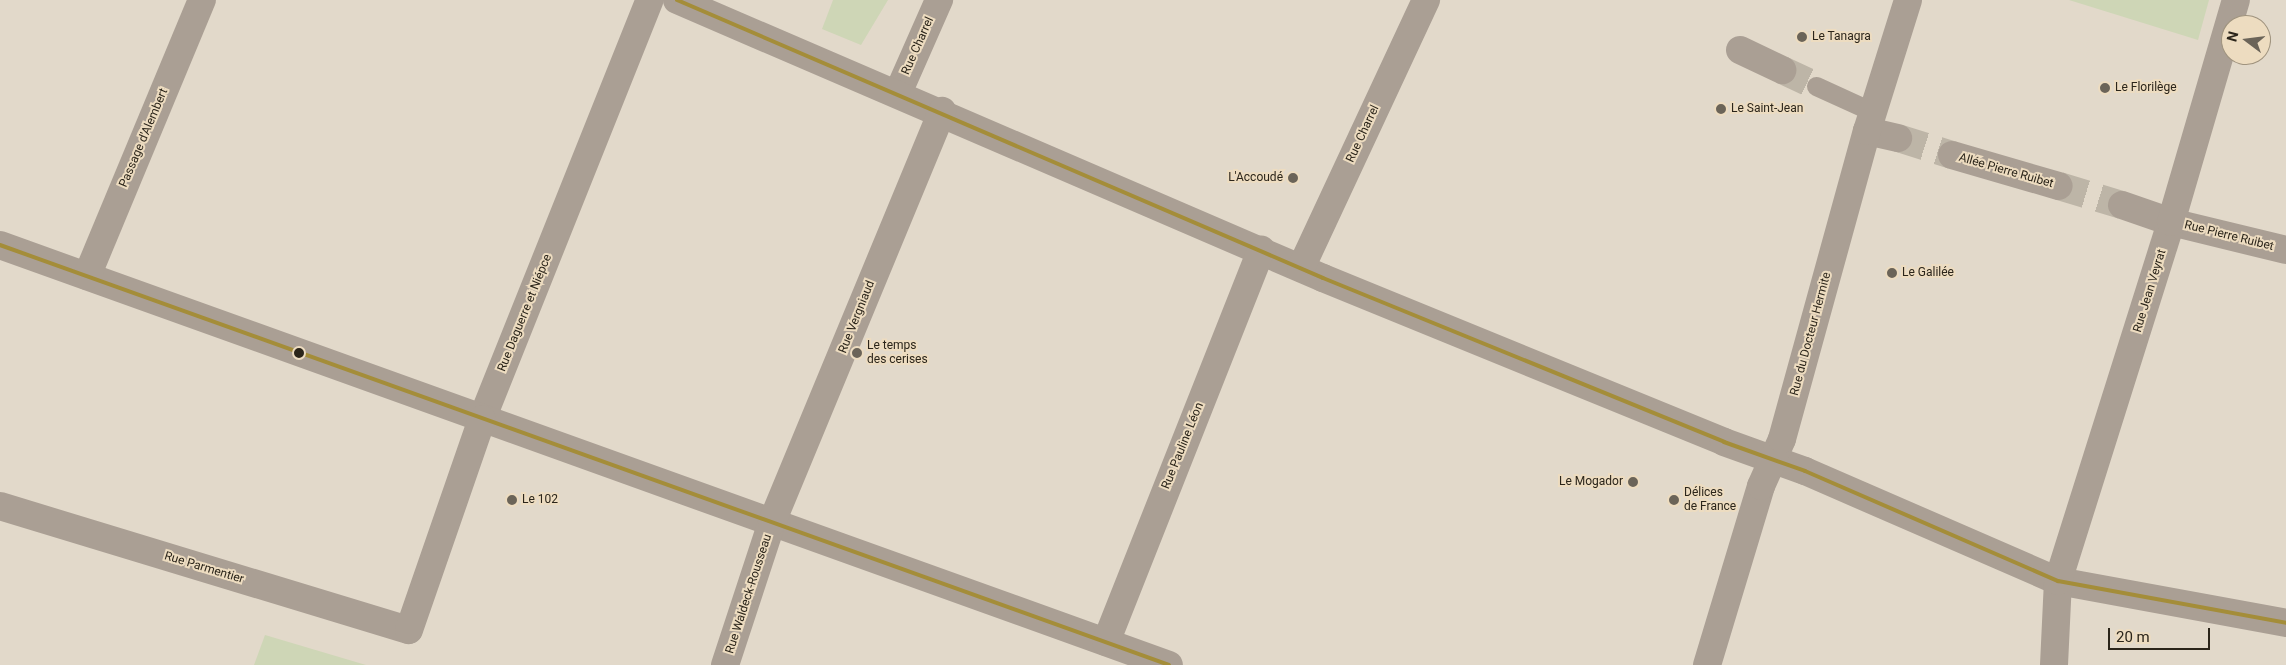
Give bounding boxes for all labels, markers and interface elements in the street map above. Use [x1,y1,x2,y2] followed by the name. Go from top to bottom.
[899,15,937,77] street label: Rue Charrel
[2221,15,2271,65] north arrow
[1812,30,1871,44] place label: Le Tanagra
[2223,30,2241,43] text: N
[1796,31,1808,43] marker: Le Tanagra
[2115,81,2177,95] place label: Le Florilège
[2099,82,2111,94] marker: Le Florilège
[117,86,171,190] street label: Passage d'Alembert
[1731,102,1803,116] place label: Le Saint-Jean
[1343,103,1383,165] street label: Rue Charrel
[1715,103,1727,115] marker: Le Saint-Jean
[1957,151,2055,191] street label: Allée Pierre Ruibet
[1228,171,1283,185] place label: L'Accoudé
[1287,172,1299,184] marker: L'Accoudé
[2183,218,2275,254] street label: Rue Pierre Ruibet
[2131,248,2169,334] street label: Rue Jean Veyrat
[495,252,555,374] street label: Rue Daguerre et Niépce
[1902,266,1954,280] place label: Le Galilée
[1886,267,1898,279] marker: Le Galilée
[1788,271,1834,397] street label: Rue du Docteur Hermite
[836,278,878,356] street label: Rue Vergniaud
[867,339,928,367] place label: Le temps des cerises
[851,347,863,359] marker: Le temps des cerises
[294,348,304,358] unlabelled marker
[1159,401,1207,491] street label: Rue Pauline Léon
[1559,475,1623,489] place label: Le Mogador
[1627,476,1639,488] marker: Le Mogador
[1684,486,1736,514] place label: Délices de France
[522,493,558,507] place label: Le 102
[506,494,518,506] marker: Le 102
[1668,494,1680,506] marker: Délices de France
[723,532,775,656] street label: Rue Waldeck-Rousseau
[163,549,245,587] street label: Rue Parmentier
[2111,618,2214,650] scale bar
[2116,628,2150,646] text: 20 m

